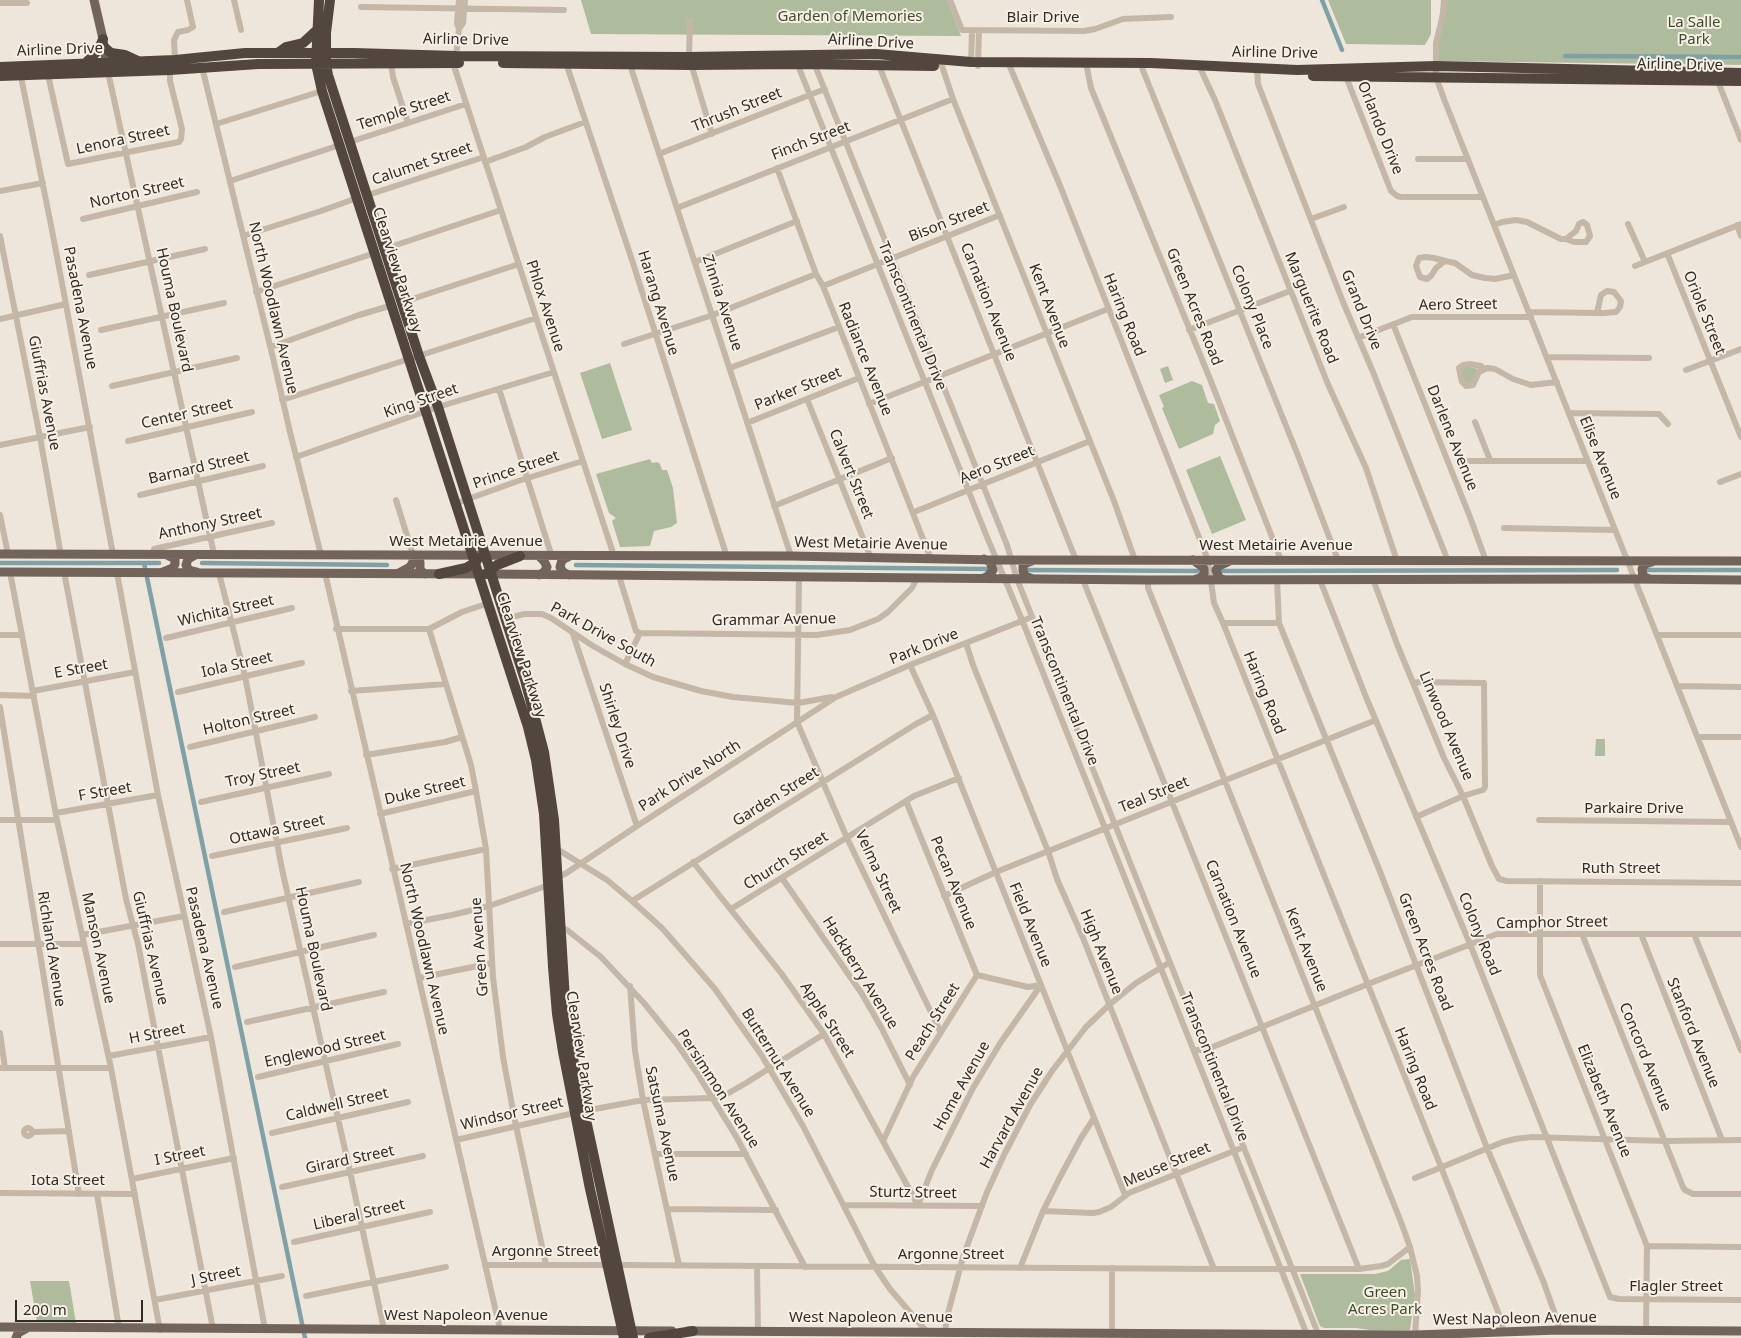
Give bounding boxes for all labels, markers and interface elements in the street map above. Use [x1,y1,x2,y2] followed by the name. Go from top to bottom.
[777,8,923,26] park label: Garden of Memories
[1006,9,1080,27] street label: Blair Drive
[1667,14,1721,49] park label: La Salle Park
[423,30,509,50] street label: Airline Drive
[828,31,914,53] street label: Airline Drive
[17,40,103,60] street label: Airline Drive
[1232,43,1318,63] street label: Airline Drive
[1637,55,1723,75] street label: Airline Drive
[1353,79,1407,177] street label: Orlando Drive
[689,84,785,136] street label: Thrush Street
[355,87,453,135] street label: Temple Street
[769,118,853,164] street label: Finch Street
[75,121,171,159] street label: Lenora Street
[370,138,474,190] street label: Calumet Street
[88,173,186,213] street label: Norton Street
[906,198,992,246] street label: Bison Street
[368,205,426,335] street label: Clearview Parkway
[244,220,302,396] street label: North Woodlawn Avenue
[874,239,950,393] street label: Transcontinental Drive
[956,240,1020,364] street label: Carnation Avenue
[59,245,101,371] street label: Pasadena Avenue
[152,246,196,374] street label: Houma Boulevard
[1162,246,1226,368] street label: Green Acres Road
[633,248,683,358] street label: Harang Avenue
[1280,250,1342,366] street label: Marguerite Road
[698,253,746,353] street label: Zinnia Avenue
[522,258,568,354] street label: Phlox Avenue
[1025,261,1073,351] street label: Kent Avenue
[1227,262,1277,352] street label: Colony Place
[1337,267,1385,353] street label: Grand Drive
[1679,268,1729,358] street label: Oriole Street
[1099,271,1149,359] street label: Haring Road
[1418,295,1498,315] street label: Aero Street
[834,300,896,418] street label: Radiance Avenue
[24,334,64,452] street label: Giuffrias Avenue
[752,363,844,415] street label: Parker Street
[381,380,461,422] street label: King Street
[1423,383,1481,493] street label: Darlene Avenue
[140,395,234,433] street label: Center Street
[1575,414,1625,502] street label: Elise Avenue
[825,426,877,522] street label: Calvert Street
[957,442,1037,488] street label: Aero Street
[471,447,561,493] street label: Prince Street
[147,448,251,488] street label: Barnard Street
[157,504,263,544] street label: Anthony Street
[389,533,543,551] street label: West Metairie Avenue
[794,534,948,554] street label: West Metairie Avenue
[1199,537,1353,555] street label: West Metairie Avenue
[492,590,550,720] street label: Clearview Parkway
[176,591,276,631] street label: Wichita Street
[547,599,659,671] street label: Park Drive South
[712,610,836,630] street label: Grammar Avenue
[1026,614,1102,768] street label: Transcontinental Drive
[887,625,961,669] street label: Park Drive
[200,648,274,682] street label: Iola Street
[1239,649,1289,737] street label: Haring Road
[53,655,109,683] street label: E Street
[1415,669,1477,783] street label: Linwood Avenue
[595,681,639,771] street label: Shirley Drive
[201,701,297,739] street label: Holton Street
[636,736,744,816] street label: Park Drive North
[224,758,302,792] street label: Troy Street
[730,763,822,831] street label: Garden Street
[383,773,467,809] street label: Duke Street
[1116,773,1192,817] street label: Teal Street
[77,778,133,806] street label: F Street
[1584,800,1684,818] street label: Parkaire Drive
[228,811,326,849] street label: Ottawa Street
[740,828,832,894] street label: Church Street
[851,828,905,916] street label: Velma Street
[926,834,980,932] street label: Pecan Avenue
[1201,857,1265,981] street label: Carnation Avenue
[1581,860,1661,878] street label: Ruth Street
[395,861,453,1037] street label: North Woodlawn Avenue
[1005,880,1055,970] street label: Field Avenue
[181,885,227,1011] street label: Pasadena Avenue
[291,885,335,1013] street label: Houma Boulevard
[128,889,172,1007] street label: Giuffrias Avenue
[33,890,69,1008] street label: Richland Avenue
[1394,890,1456,1014] street label: Green Acres Road
[1454,890,1504,978] street label: Colony Road
[77,891,119,1005] street label: Manson Avenue
[468,897,492,997] street label: Green Avenue
[1281,905,1331,995] street label: Kent Avenue
[1076,907,1126,997] street label: High Avenue
[1496,913,1608,933] street label: Camphor Street
[818,914,902,1032] street label: Hackberry Avenue
[1663,975,1723,1091] street label: Stanford Avenue
[796,979,858,1061] street label: Apple Street
[902,980,964,1064] street label: Peach Street
[562,990,600,1122] street label: Clearview Parkway
[1176,990,1252,1144] street label: Transcontinental Drive
[1615,1000,1675,1114] street label: Concord Avenue
[737,1005,819,1121] street label: Butternut Avenue
[127,1020,187,1048] street label: H Street
[1390,1025,1440,1113] street label: Haring Road
[263,1026,387,1072] street label: Englewood Street
[673,1026,763,1152] street label: Persimmon Avenue
[930,1038,994,1134] street label: Home Avenue
[1573,1042,1635,1160] street label: Elizabeth Avenue
[977,1064,1047,1172] street label: Harvard Avenue
[641,1065,683,1183] street label: Satsuma Avenue
[284,1084,390,1126] street label: Caldwell Street
[459,1093,565,1135] street label: Windsor Street
[1121,1139,1213,1191] street label: Meuse Street
[153,1142,207,1170] street label: I Street
[304,1142,396,1178] street label: Girard Street
[31,1172,105,1190] street label: Iota Street
[869,1183,957,1203] street label: Sturtz Street
[311,1196,407,1234] street label: Liberal Street
[492,1243,598,1261] street label: Argonne Street
[898,1246,1004,1264] street label: Argonne Street
[190,1262,242,1290] street label: J Street
[1629,1278,1723,1296] street label: Flagler Street
[1348,1284,1422,1319] park label: Green Acres Park
[18,1290,145,1322] scale bar
[23,1299,67,1319] text: 200 m
[384,1307,548,1325] street label: West Napoleon Avenue
[789,1309,953,1327] street label: West Napoleon Avenue
[1433,1309,1597,1329] street label: West Napoleon Avenue

